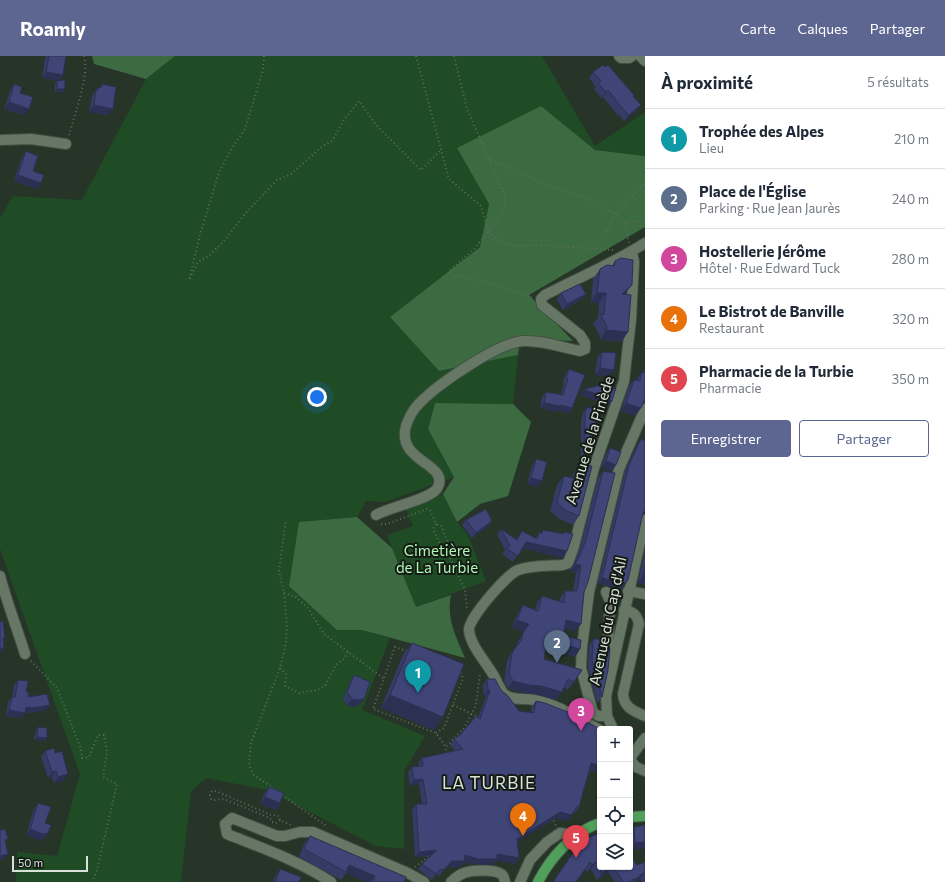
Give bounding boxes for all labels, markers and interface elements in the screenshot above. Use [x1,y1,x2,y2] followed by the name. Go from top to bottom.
[20,17,86,40] text: Roamly
[740,20,776,37] text: Carte
[798,20,848,37] text: Calques
[870,20,925,37] text: Partager
[661,72,753,93] text: À proximité
[867,74,929,90] text: 5 résultats
[699,122,824,140] text: Trophée des Alpes
[671,131,677,147] text: 1
[894,131,929,147] text: 210 m
[699,140,724,156] text: Lieu
[699,182,806,200] text: Place de l'Église
[670,191,678,207] text: 2
[892,191,929,207] text: 240 m
[699,200,840,216] text: Parking · Rue Jean Jaurès
[699,242,826,260] text: Hostellerie Jérôme
[670,251,678,267] text: 3
[892,251,929,267] text: 280 m
[699,260,840,276] text: Hôtel · Rue Edward Tuck
[699,302,844,320] text: Le Bistrot de Banville
[670,311,678,327] text: 4
[892,311,929,327] text: 320 m
[699,320,764,336] text: Restaurant
[699,362,854,380] text: Pharmacie de la Turbie
[670,371,678,387] text: 5
[892,371,929,387] text: 350 m
[561,374,617,506] street label: Avenue de la Pinède
[699,380,761,396] text: Pharmacie
[307,387,327,407] your location
[661,420,791,457] button: Enregistrer
[799,420,929,457] button: Partager
[396,541,478,576] park label: Cimetière de La Turbie
[585,555,629,687] street label: Avenue du Cap d'Ail
[544,630,570,663] pin: 2
[405,660,431,693] pin: 1
[568,698,594,731] pin: 3
[597,726,633,870] map controls
[597,726,633,762] button: +
[597,762,633,798] button: −
[442,772,536,793] district label: LA TURBIE
[597,798,633,834] button: locate
[510,803,536,836] pin: 4
[563,825,589,858] pin: 5
[597,834,633,870] button: layers
[12,854,88,873] scale bar
[18,856,43,869] text: 50 m

